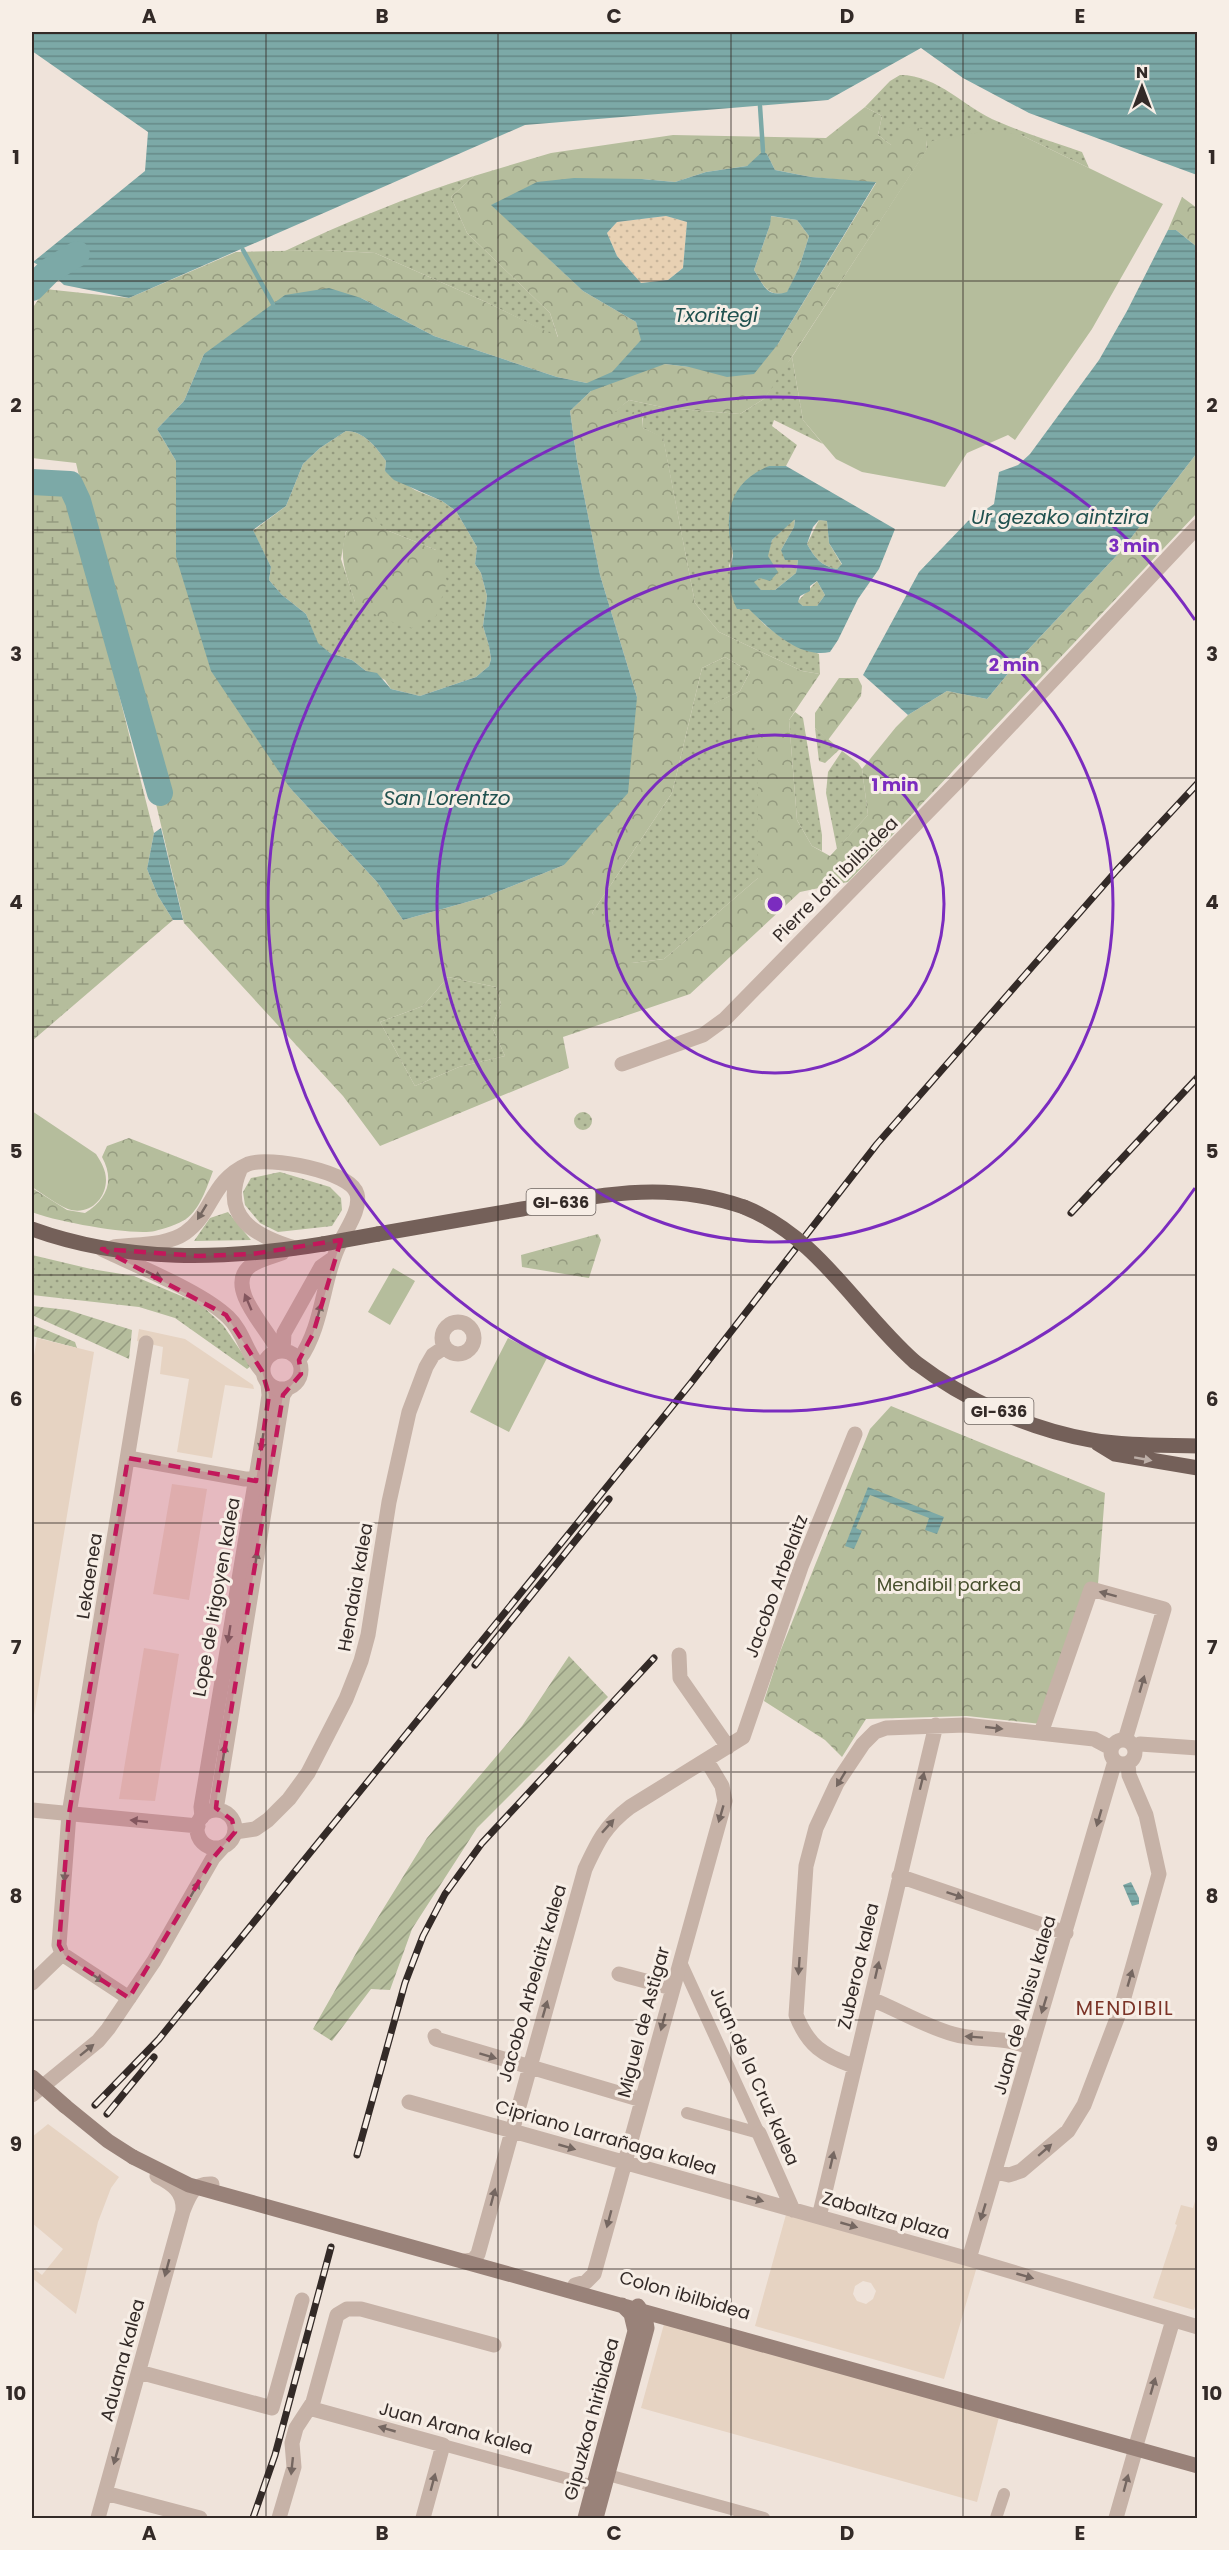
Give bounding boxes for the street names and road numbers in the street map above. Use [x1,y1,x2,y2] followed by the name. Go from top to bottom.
[767,811,903,947] street label: Pierre Loti ibilbidea
[526,1189,596,1215] road number: GI-636
[964,1398,1034,1424] road number: GI-636
[186,1496,246,1698] street label: Lope de Irigoyen kalea
[739,1511,813,1661] street label: Jacobo Arbelaitz
[331,1521,379,1653] street label: Hendaia kalea
[70,1531,108,1621] street label: Lekaenea
[492,1881,572,2085] street label: Jacobo Arbelaitz kalea
[831,1900,885,2032] street label: Zuberoa kalea
[986,1912,1062,2098] street label: Juan de Albisu kalea
[611,1943,675,2100] street label: Miguel de Astigar
[704,1983,806,2169] street label: Juan de la Cruz kalea
[492,2093,720,2181] street label: Cipriano Larrañaga kalea
[819,2185,953,2245] street label: Zabaltza plaza
[617,2264,753,2326] street label: Colon ibilbidea
[94,2296,150,2424] street label: Aduana kalea
[557,2335,625,2503] street label: Gipuzkoa hiribidea
[376,2395,536,2461] street label: Juan Arana kalea

